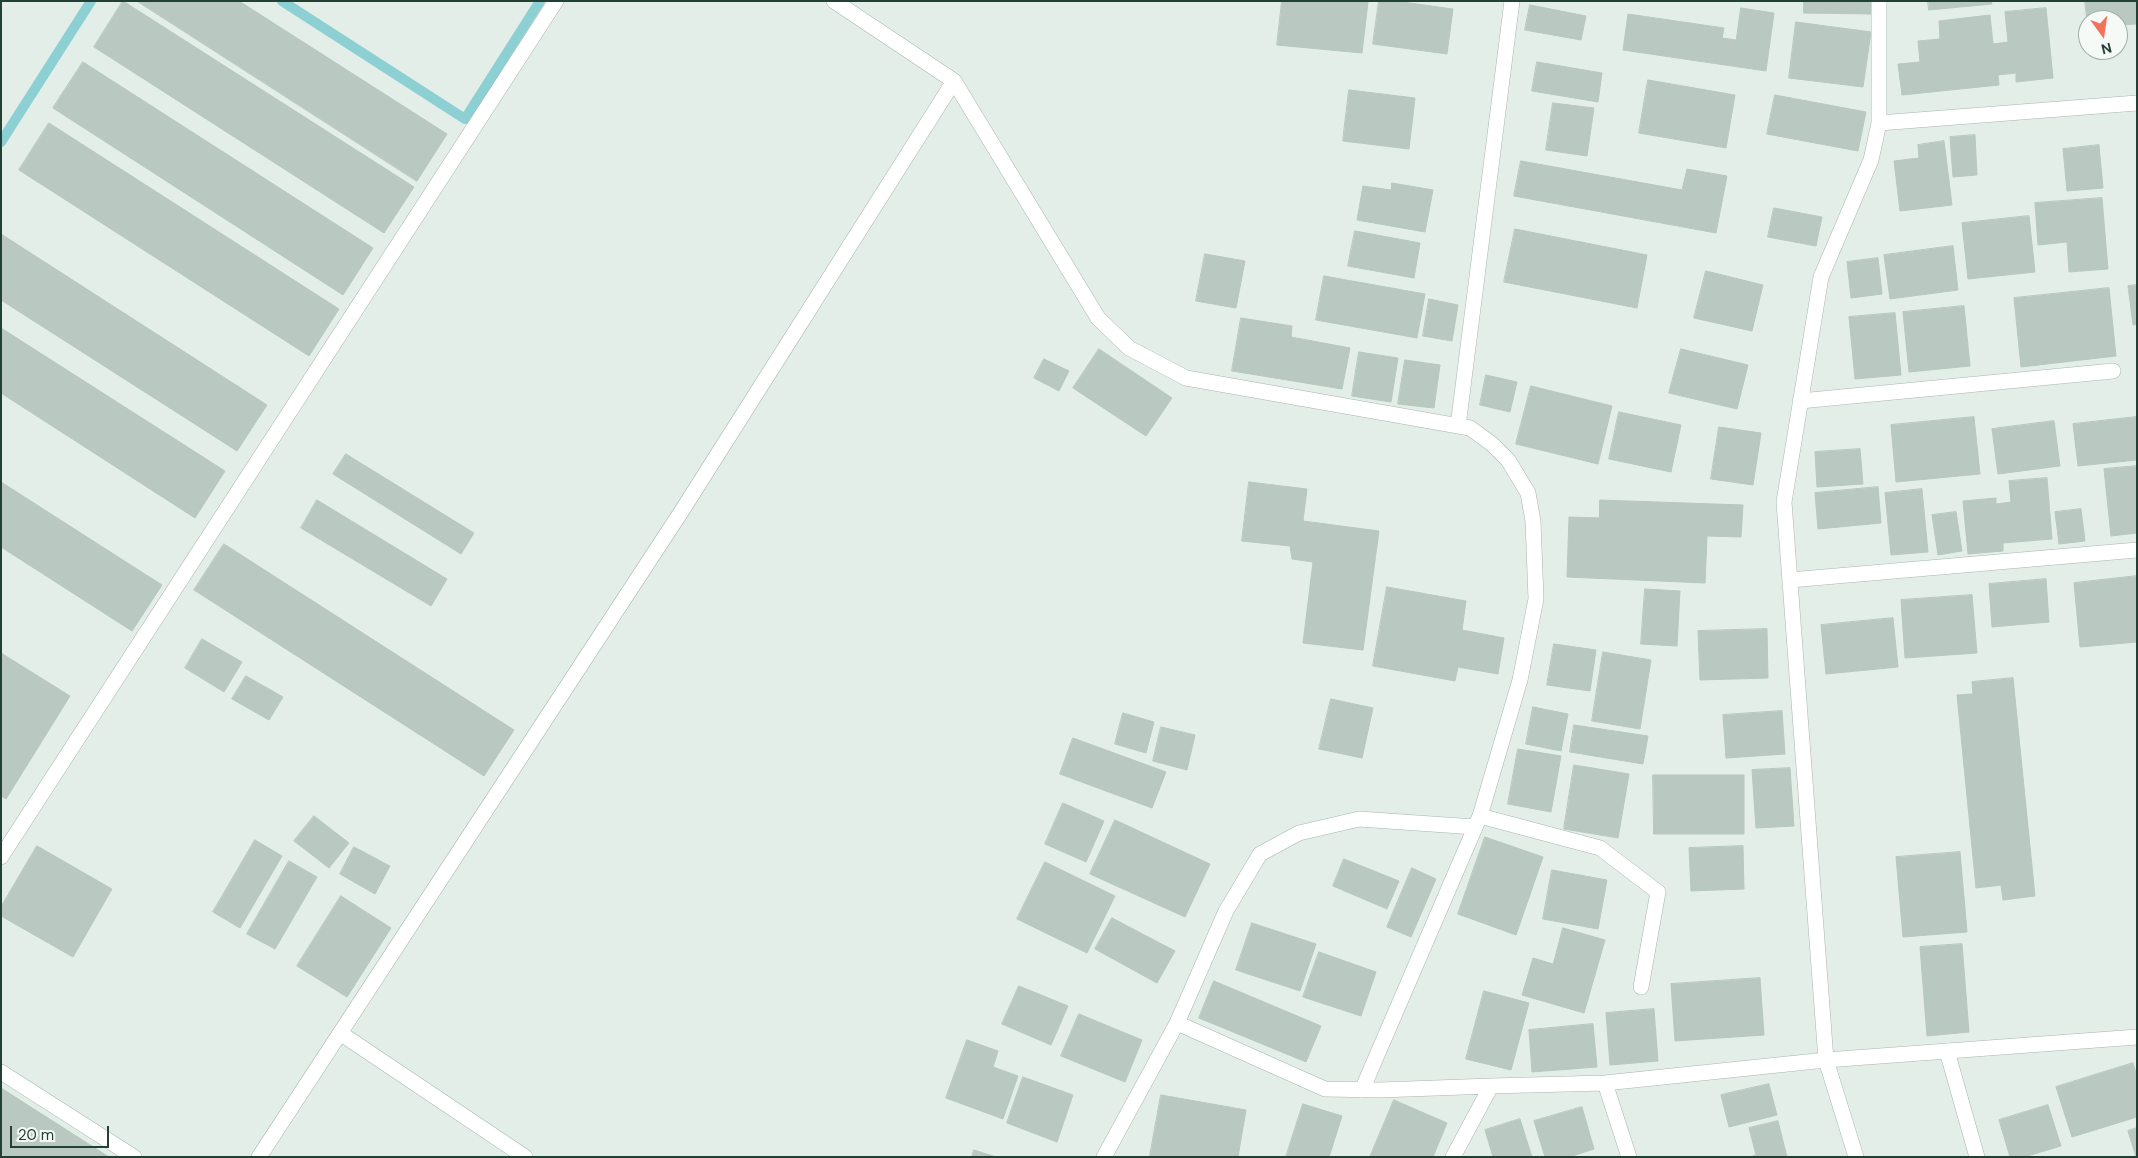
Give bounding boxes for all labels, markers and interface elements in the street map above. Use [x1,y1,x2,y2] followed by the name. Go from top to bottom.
[2078,10,2128,60] north arrow
[2099,39,2114,59] text: N
[12,1116,111,1148] scale bar
[18,1125,54,1145] text: 20 m

